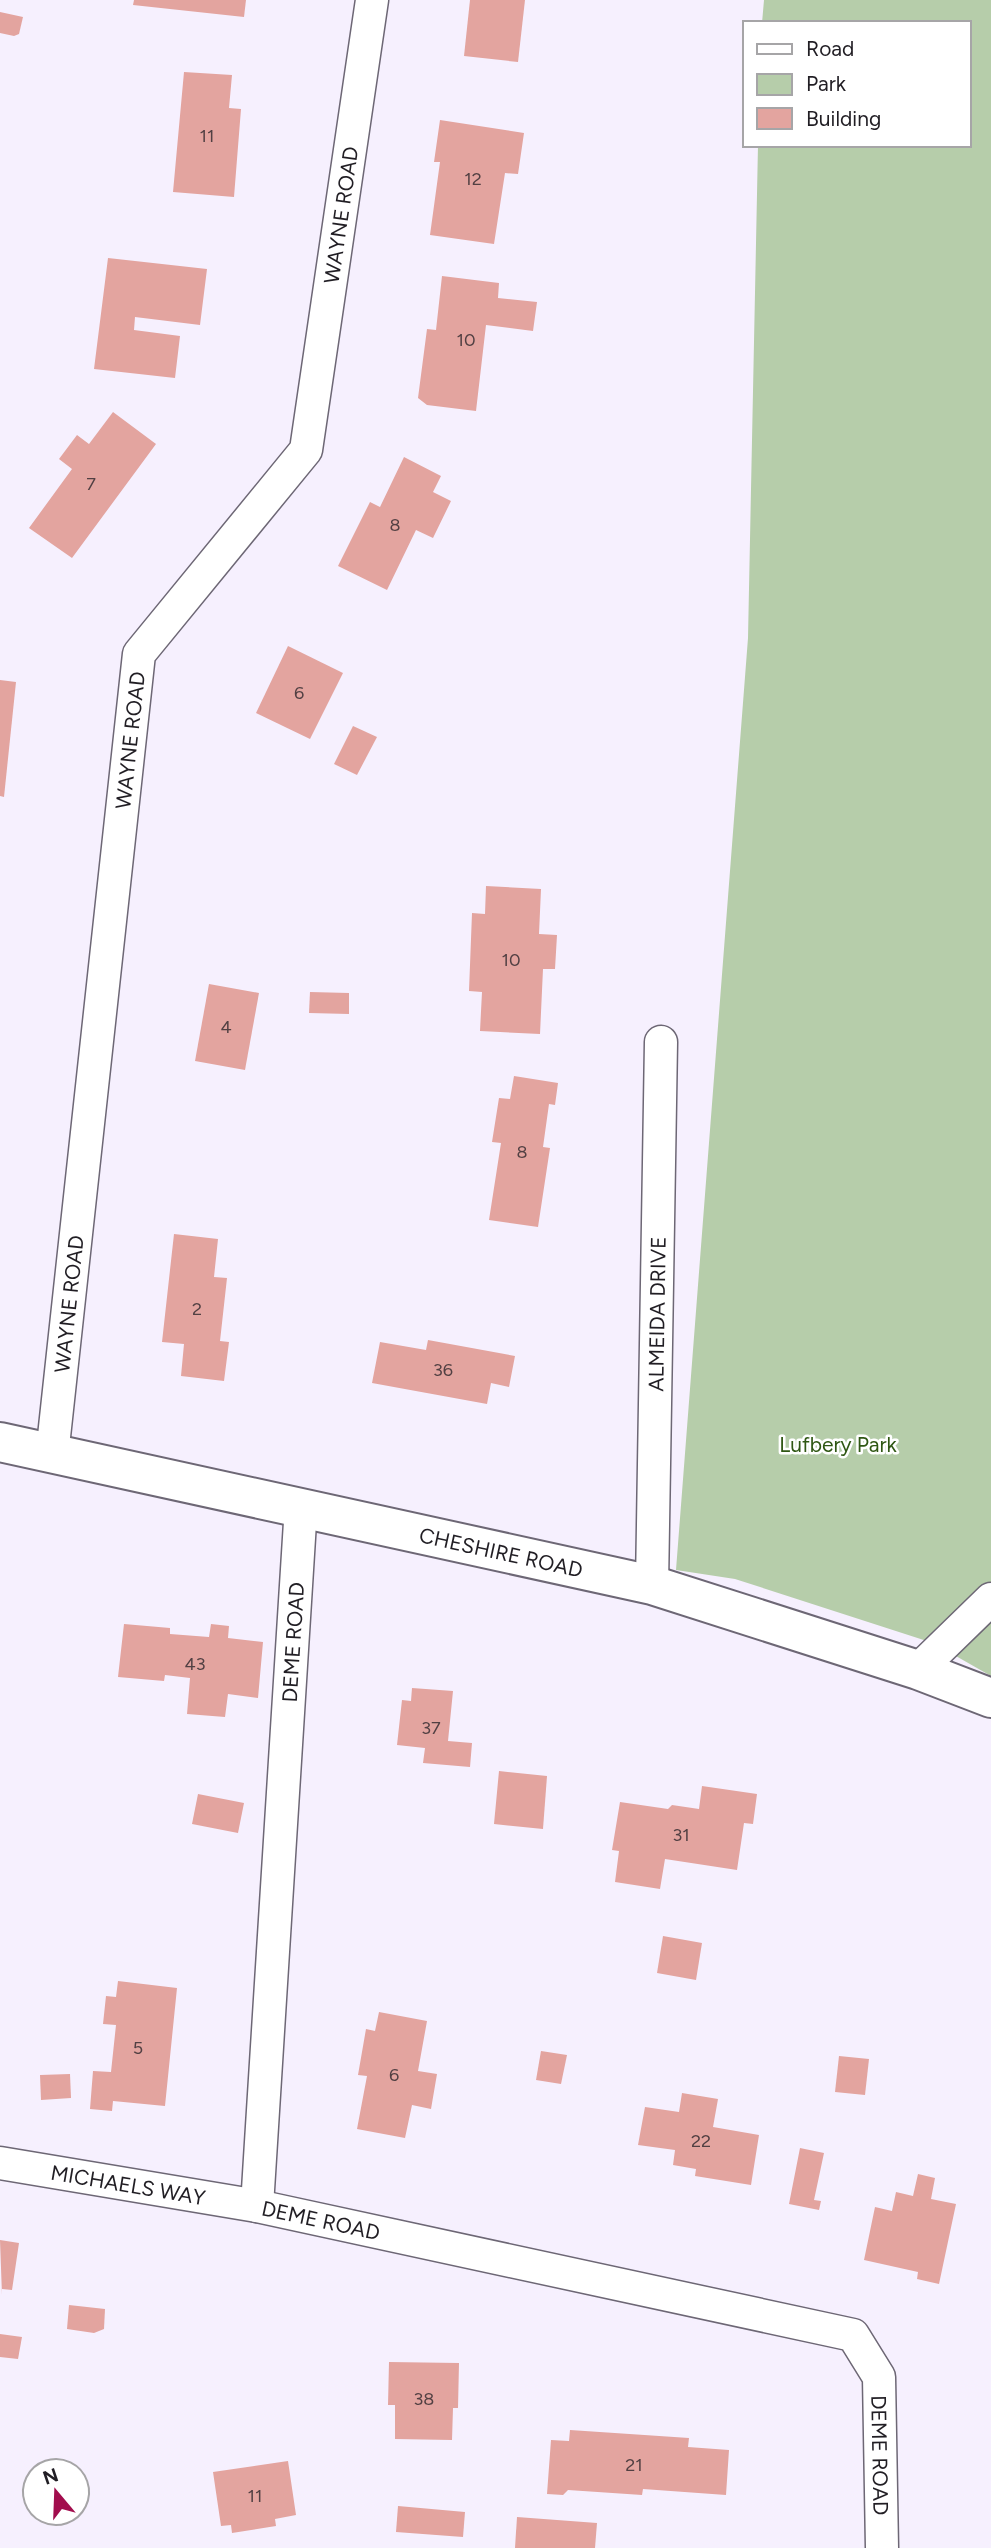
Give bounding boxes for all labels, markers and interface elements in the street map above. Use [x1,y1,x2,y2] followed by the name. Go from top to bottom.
[743,21,970,147] legend
[806,36,854,61] text: Road
[806,71,847,96] text: Park
[806,106,881,131] text: Building
[200,125,214,147] house number: 11
[318,145,363,285] street label: WAYNE ROAD
[464,168,482,190] house number: 12
[457,329,475,351] house number: 10
[86,473,96,495] house number: 7
[389,514,401,536] house number: 8
[110,670,150,810] street label: WAYNE ROAD
[294,682,304,704] house number: 6
[502,949,520,971] house number: 10
[220,1016,232,1038] house number: 4
[516,1141,528,1163] house number: 8
[49,1234,88,1374] street label: WAYNE ROAD
[643,1236,670,1392] street label: ALMEIDA DRIVE
[192,1298,202,1320] house number: 2
[433,1359,453,1381] house number: 36
[779,1432,898,1457] park label: Lufbery Park
[417,1522,585,1582] street label: CHESHIRE ROAD
[276,1581,309,1703] street label: DEME ROAD
[185,1653,205,1675] house number: 43
[421,1717,441,1739] house number: 37
[672,1824,690,1846] house number: 31
[133,2037,143,2059] house number: 5
[389,2064,399,2086] house number: 6
[691,2130,711,2152] house number: 22
[49,2159,208,2210] street label: MICHAELS WAY
[259,2195,382,2245] street label: DEME ROAD
[414,2388,434,2410] house number: 38
[867,2395,894,2516] street label: DEME ROAD
[625,2454,643,2476] house number: 21
[21,2457,91,2527] north arrow
[40,2463,61,2490] text: N
[248,2485,262,2507] house number: 11

